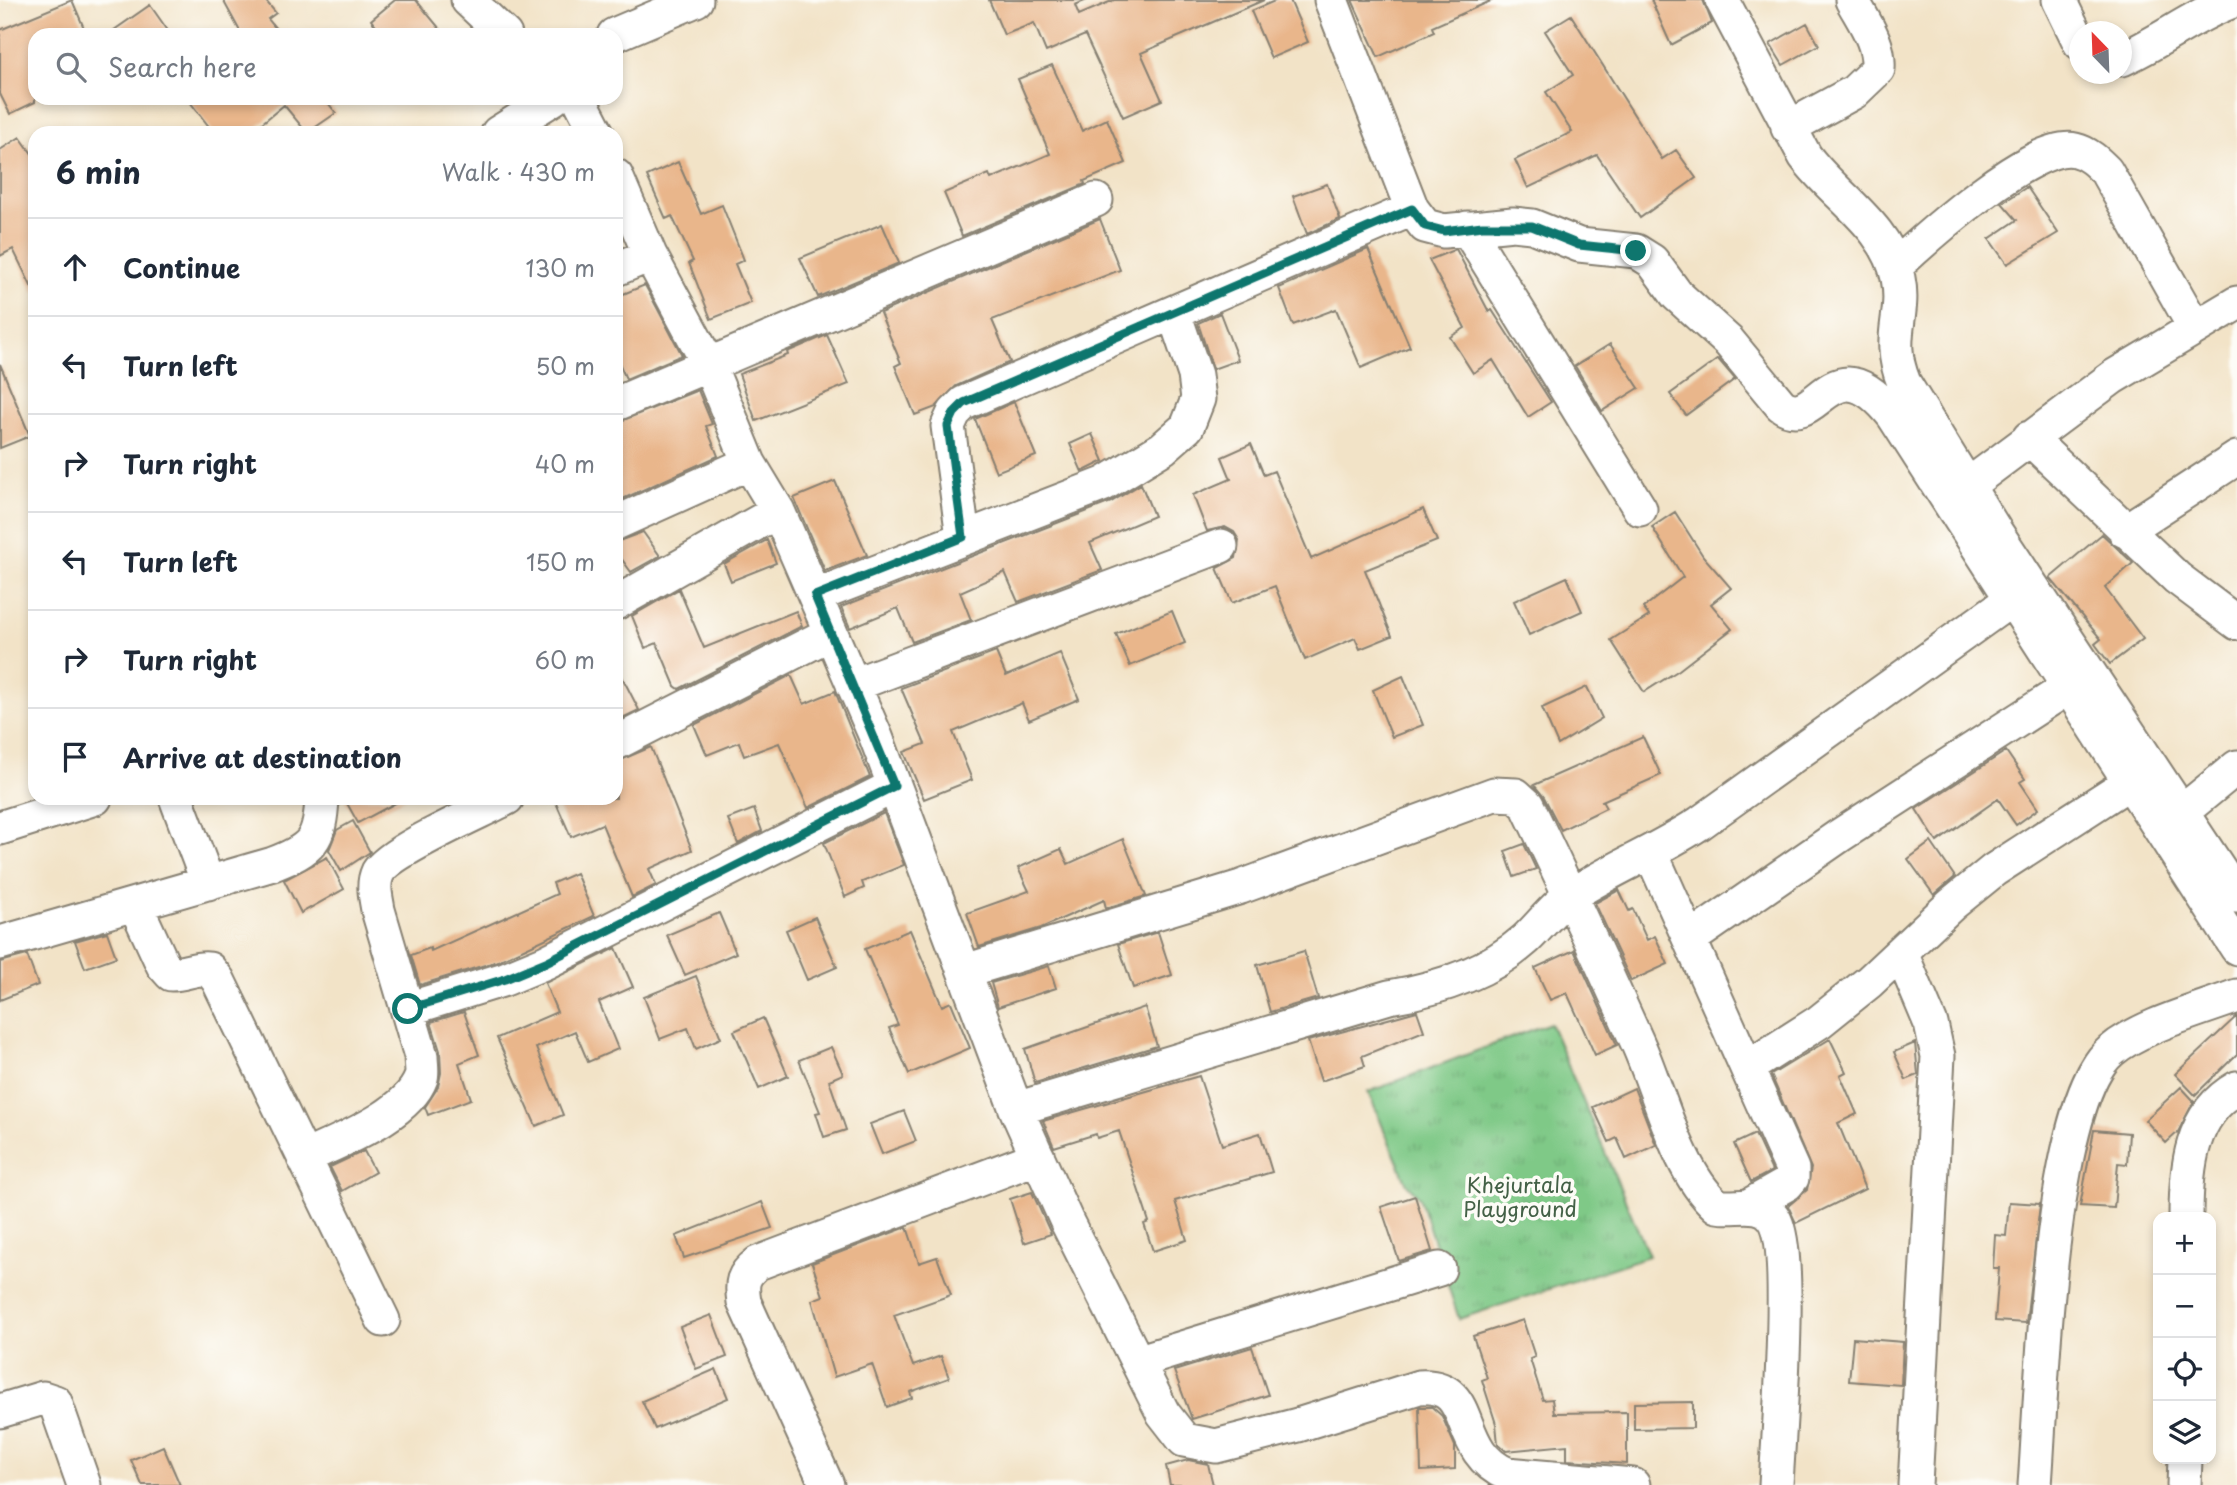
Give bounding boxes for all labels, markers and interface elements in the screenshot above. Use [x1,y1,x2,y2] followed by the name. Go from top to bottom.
[2069,21,2132,84] north arrow
[28,28,623,105] search box
[108,47,257,86] text: Search here
[52,48,90,86] icon: search
[56,149,141,194] text: 6 min
[442,154,595,189] text: Walk · 430 m
[1620,235,1651,266] route end
[56,248,94,286] icon: ahead
[123,248,240,287] text: Continue
[525,250,595,285] text: 130 m
[56,346,94,384] icon: left
[123,346,238,385] text: Turn left
[535,348,595,383] text: 50 m
[56,444,94,482] icon: right
[123,444,257,483] text: Turn right
[535,446,595,481] text: 40 m
[56,542,94,580] icon: left
[123,542,238,581] text: Turn left
[526,544,595,579] text: 150 m
[56,640,94,678] icon: right
[123,640,257,679] text: Turn right
[535,642,595,677] text: 60 m
[56,738,94,776] icon: arrive
[123,738,402,777] text: Arrive at destination
[392,993,423,1024] route start
[1463,1168,1577,1224] park label: Khejurtala Playground
[2153,1212,2216,1464] map controls
[2153,1212,2216,1275] button: +
[2153,1275,2216,1338] button: −
[2153,1338,2216,1401] button: locate
[2153,1401,2216,1464] button: layers

